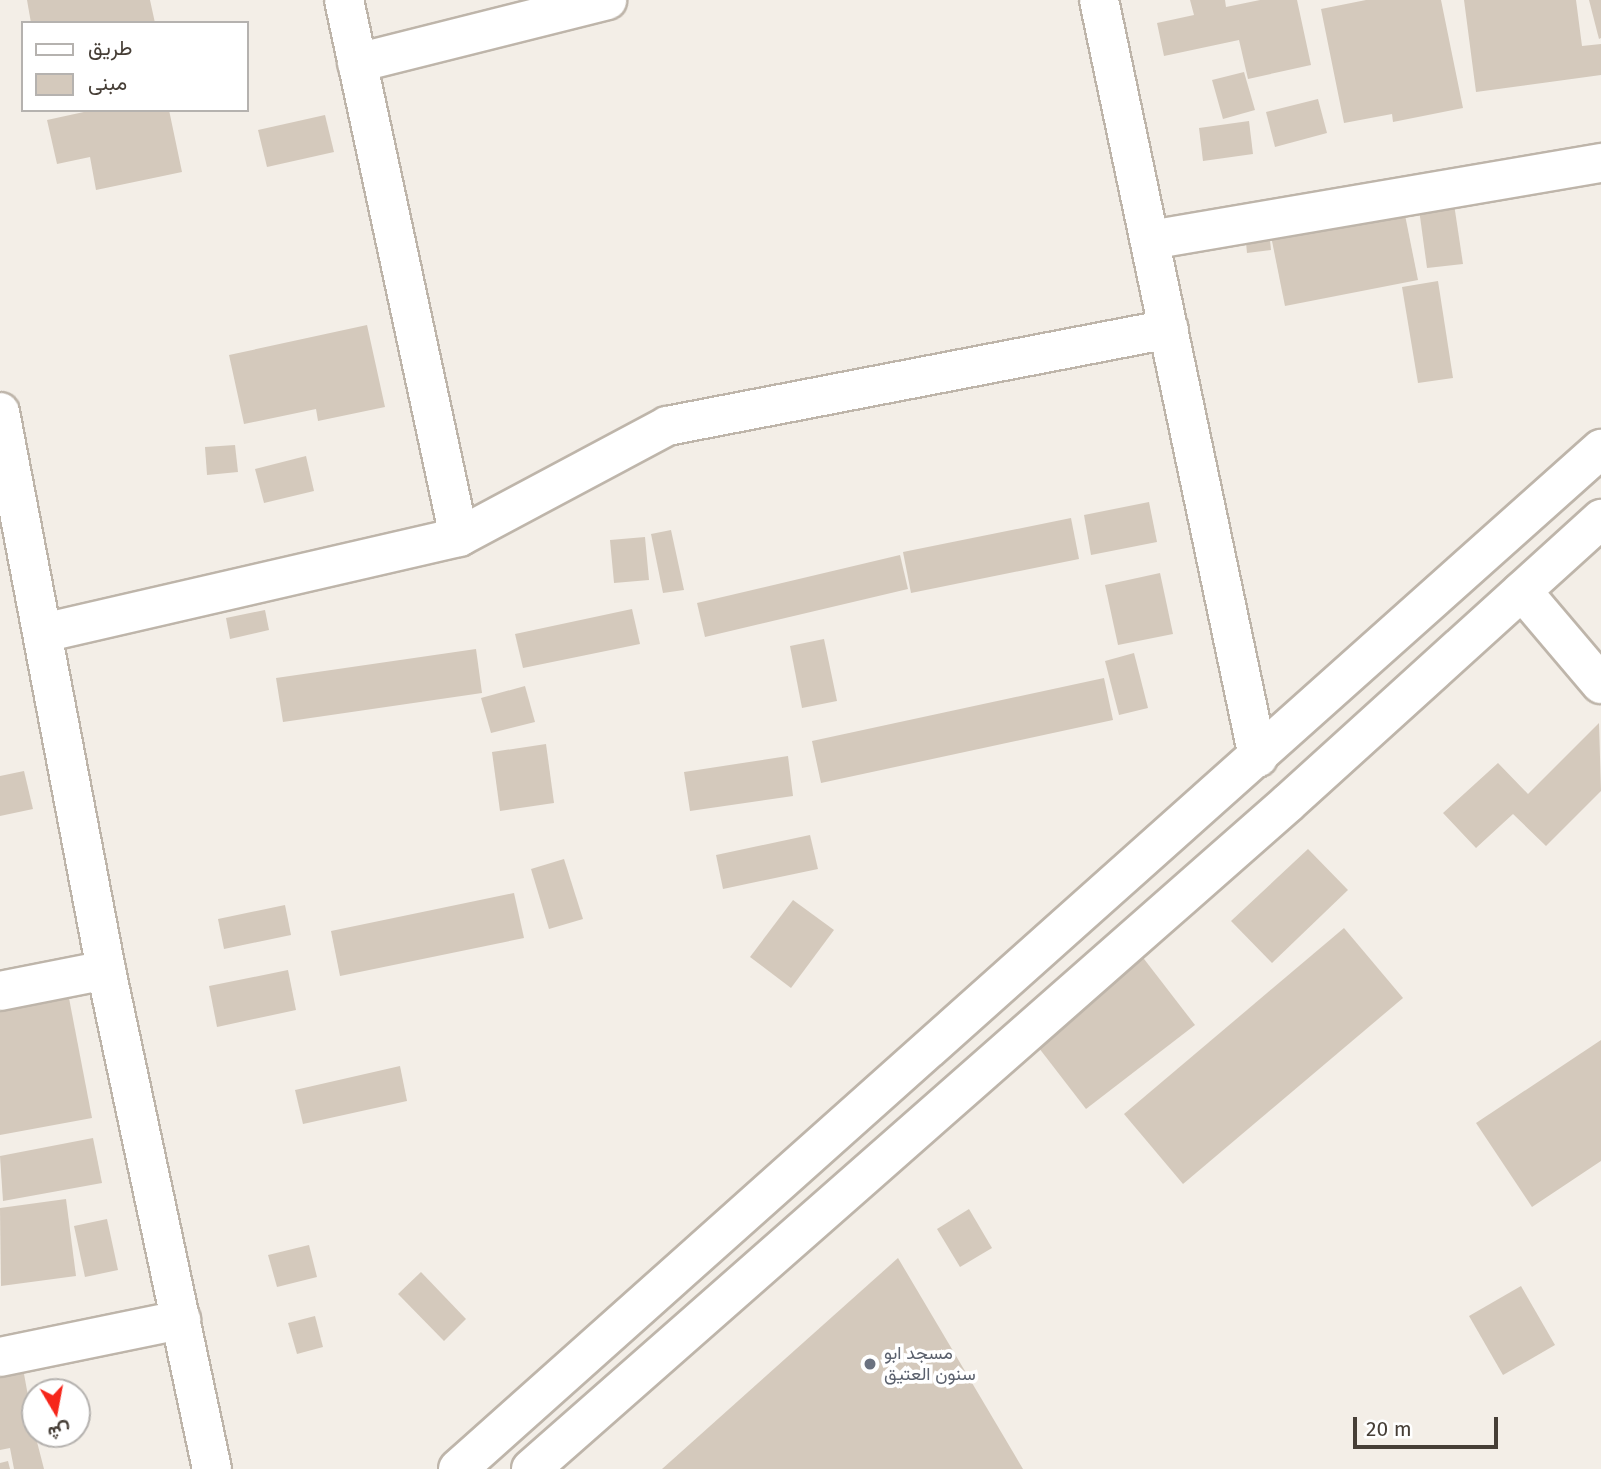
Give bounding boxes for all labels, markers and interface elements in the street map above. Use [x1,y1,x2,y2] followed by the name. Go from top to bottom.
[21,21,248,112] legend
[88,35,133,61] text: طريق
[88,70,127,96] text: مبنى
[884,1343,976,1386] place label: مسجد ابو سنون العتيق
[862,1356,878,1372] marker: مسجد ابو سنون العتيق
[21,1378,91,1448] north arrow
[1356,1402,1501,1446] scale bar
[1366,1416,1412,1442] text: 20 m
[46,1419,73,1446] text: ش

